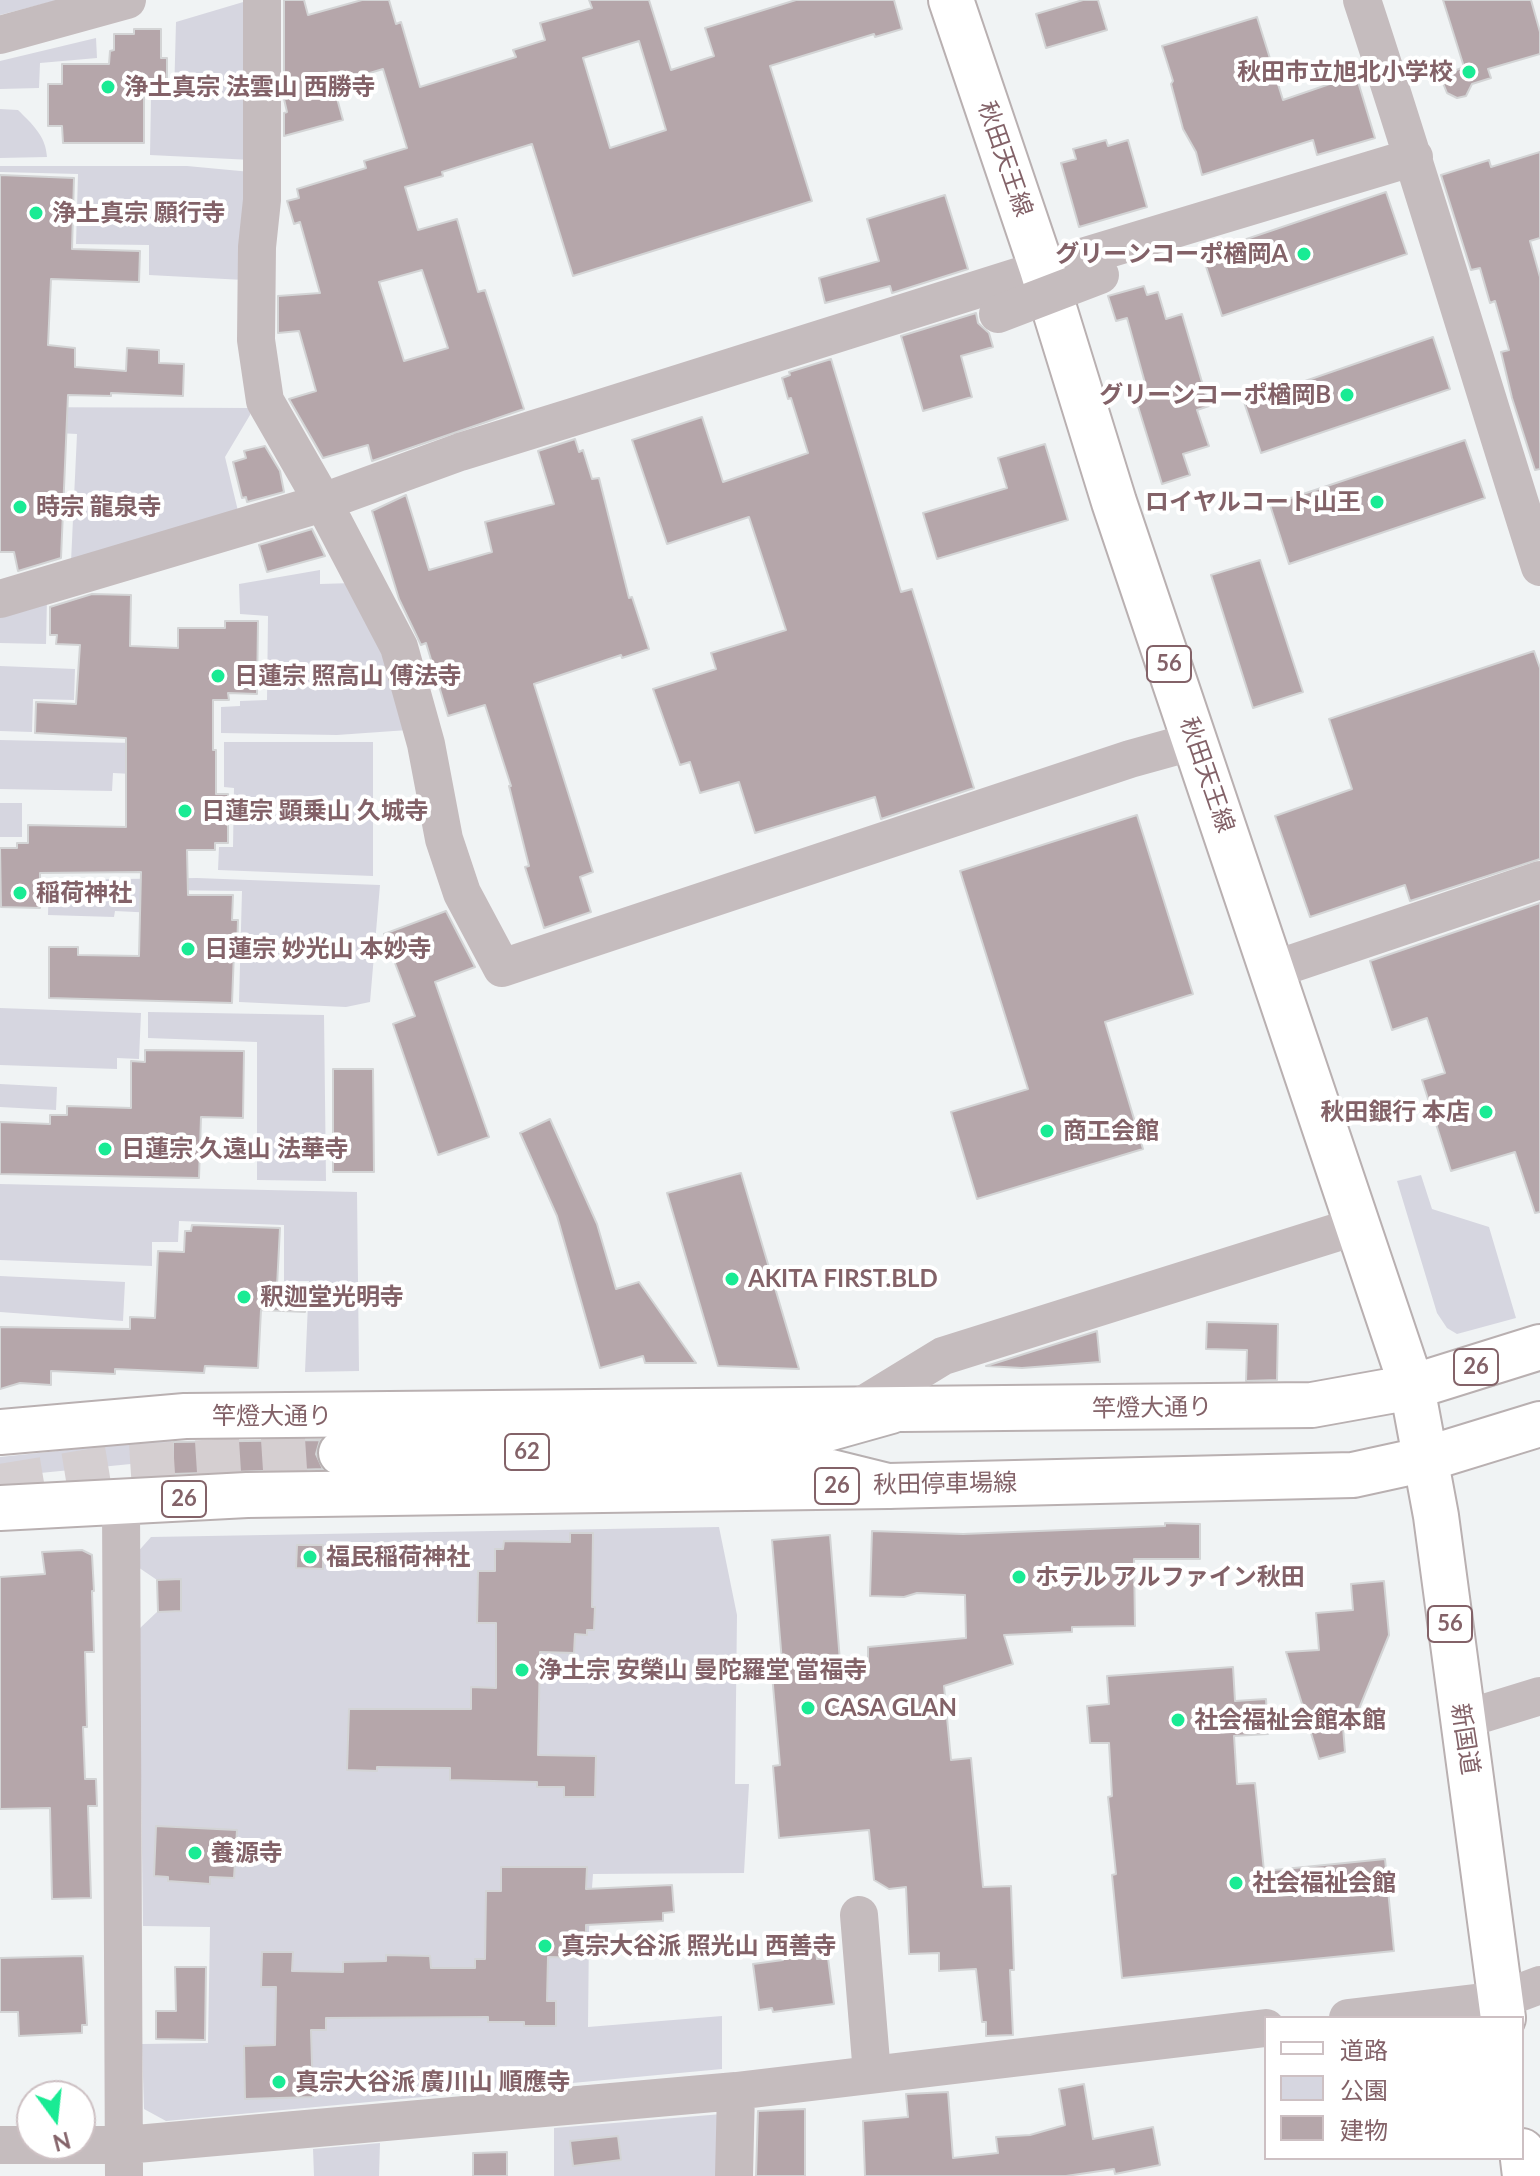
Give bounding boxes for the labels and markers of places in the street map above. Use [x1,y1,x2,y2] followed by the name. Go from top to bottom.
[1237,58,1453,86] place label: 秋田市立旭北小学校
[1460,63,1478,81] marker: 秋田市立旭北小学校
[124,73,376,101] place label: 浄土真宗 法雲山 西勝寺
[99,78,117,96] marker: 浄土真宗 法雲山 西勝寺
[52,199,226,227] place label: 浄土真宗 願行寺
[27,204,45,222] marker: 浄土真宗 願行寺
[1055,240,1288,268] place label: グリーンコーポ楢岡A
[1295,245,1313,263] marker: グリーンコーポ楢岡A
[1099,381,1331,409] place label: グリーンコーポ楢岡B
[1338,386,1356,404] marker: グリーンコーポ楢岡B
[1145,488,1361,516] place label: ロイヤルコート山王
[36,493,162,521] place label: 時宗 龍泉寺
[1368,493,1386,511] marker: ロイヤルコート山王
[11,498,29,516] marker: 時宗 龍泉寺
[234,662,462,690] place label: 日蓮宗 照高山 傅法寺
[209,667,227,685] marker: 日蓮宗 照高山 傅法寺
[201,797,429,825] place label: 日蓮宗 顕乗山 久城寺
[176,802,194,820] marker: 日蓮宗 顕乗山 久城寺
[36,879,132,907] place label: 稲荷神社
[11,884,29,902] marker: 稲荷神社
[204,935,432,963] place label: 日蓮宗 妙光山 本妙寺
[179,940,197,958] marker: 日蓮宗 妙光山 本妙寺
[1320,1098,1470,1126] place label: 秋田銀行 本店
[1477,1103,1495,1121] marker: 秋田銀行 本店
[1063,1117,1159,1145] place label: 商工会館
[1038,1122,1056,1140] marker: 商工会館
[121,1135,349,1163] place label: 日蓮宗 久遠山 法華寺
[96,1140,114,1158] marker: 日蓮宗 久遠山 法華寺
[748,1265,938,1293] place label: AKITA FIRST.BLD
[723,1270,741,1288] marker: AKITA FIRST.BLD
[260,1283,404,1311] place label: 釈迦堂光明寺
[235,1288,253,1306] marker: 釈迦堂光明寺
[326,1543,470,1571] place label: 福民稲荷神社
[301,1548,319,1566] marker: 福民稲荷神社
[1035,1563,1305,1591] place label: ホテル アルファイン秋田
[1010,1568,1028,1586] marker: ホテル アルファイン秋田
[538,1656,867,1684] place label: 浄土宗 安榮山 曼陀羅堂 當福寺
[513,1661,531,1679] marker: 浄土宗 安榮山 曼陀羅堂 當福寺
[824,1694,957,1722] place label: CASA GLAN
[799,1699,817,1717] marker: CASA GLAN
[1194,1706,1386,1734] place label: 社会福祉会館本館
[1169,1711,1187,1729] marker: 社会福祉会館本館
[211,1839,283,1867] place label: 養源寺
[186,1844,204,1862] marker: 養源寺
[1252,1869,1396,1897] place label: 社会福祉会館
[1227,1874,1245,1892] marker: 社会福祉会館
[561,1932,837,1960] place label: 真宗大谷派 照光山 西善寺
[536,1937,554,1955] marker: 真宗大谷派 照光山 西善寺
[295,2068,571,2096] place label: 真宗大谷派 廣川山 順應寺
[270,2073,288,2091] marker: 真宗大谷派 廣川山 順應寺

